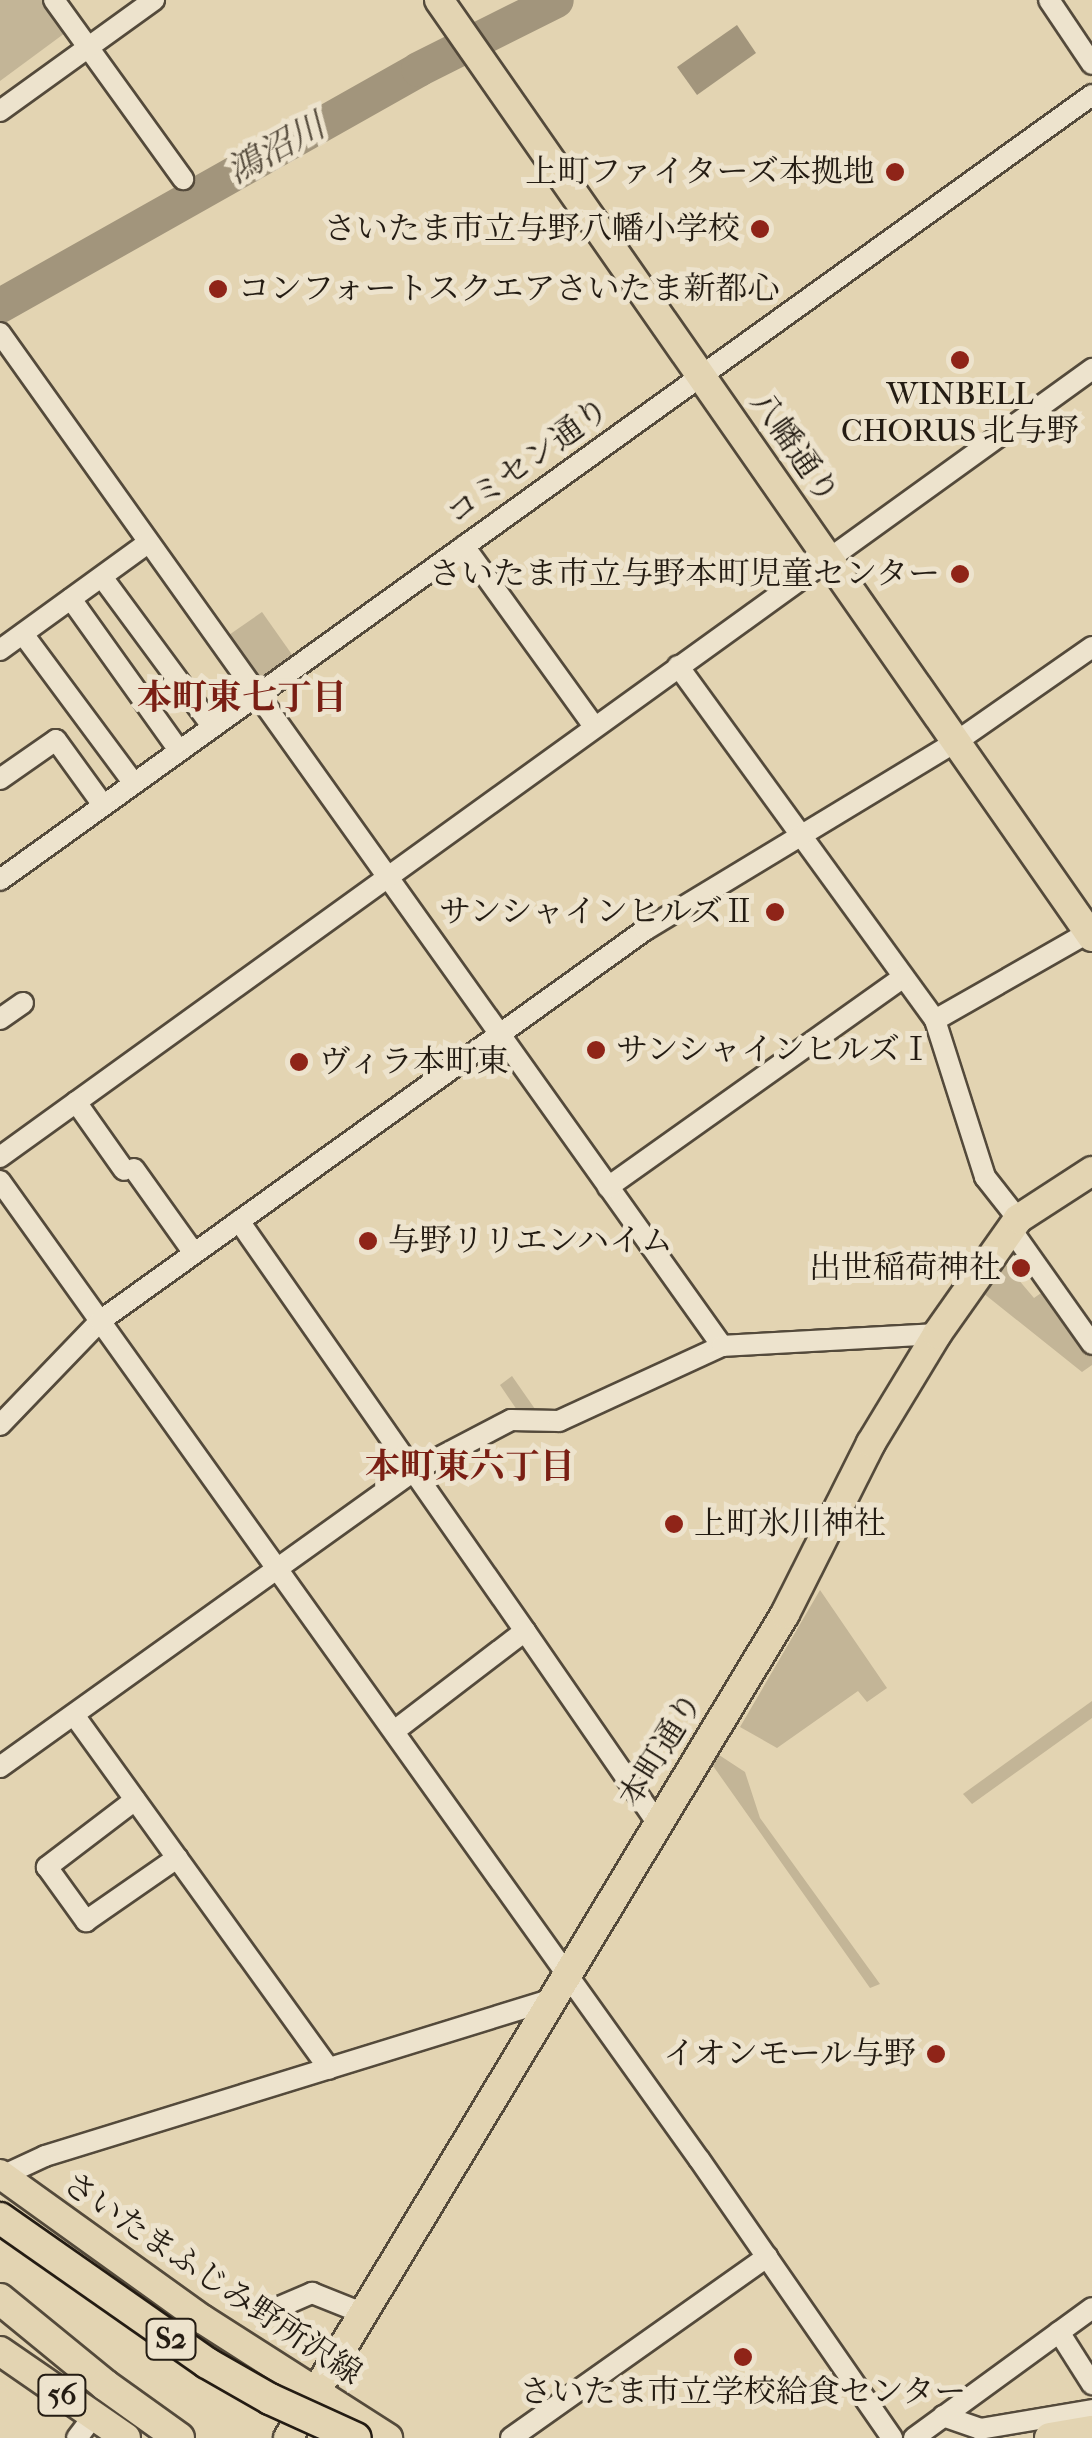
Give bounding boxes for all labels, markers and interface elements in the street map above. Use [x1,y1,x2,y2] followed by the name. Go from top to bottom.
[220,105,332,193] water label: 鴻沼川
[523,153,875,191] place label: 上町ファイターズ本拠地
[884,161,906,183] marker: 上町ファイターズ本拠地
[324,210,740,248] place label: さいたま市立与野八幡小学校
[749,218,771,240] marker: さいたま市立与野八幡小学校
[238,270,782,308] place label: コンフォートスクエアさいたま新都心
[207,278,229,300] marker: コンフォートスクエアさいたま新都心
[949,349,971,371] marker: WINBELL CHORUS 北与野
[841,376,1079,451] place label: WINBELL CHORUS 北与野
[742,385,846,511] street label: 八幡通り
[439,390,617,534] street label: コミセン通り
[428,555,940,593] place label: さいたま市立与野本町児童センター
[949,563,971,585] marker: さいたま市立与野本町児童センター
[137,677,347,719] district label: 本町東七丁目
[435,893,755,931] place label: サンシャインヒルズⅡ
[764,901,786,923] marker: サンシャインヒルズⅡ
[616,1031,936,1069] place label: サンシャインヒルズⅠ
[585,1039,607,1061] marker: サンシャインヒルズⅠ
[319,1043,511,1081] place label: ヴィラ本町東
[288,1051,310,1073] marker: ヴィラ本町東
[388,1222,676,1260] place label: 与野リリエンハイム
[357,1230,379,1252] marker: 与野リリエンハイム
[809,1249,1001,1287] place label: 出世稲荷神社
[1010,1257,1032,1279] marker: 出世稲荷神社
[365,1446,575,1488] district label: 本町東六丁目
[694,1505,886,1543] place label: 上町氷川神社
[663,1513,685,1535] marker: 上町氷川神社
[611,1686,711,1814] street label: 本町通り
[661,2035,916,2073] place label: イオンモール与野
[925,2043,947,2065] marker: イオンモール与野
[55,2165,369,2393] street label: さいたまふじみ野所沢線
[144,2314,198,2364] road number: S2
[732,2346,754,2368] marker: さいたま市立学校給食センター
[37,2370,87,2420] road number: 56
[519,2373,967,2411] place label: さいたま市立学校給食センター

